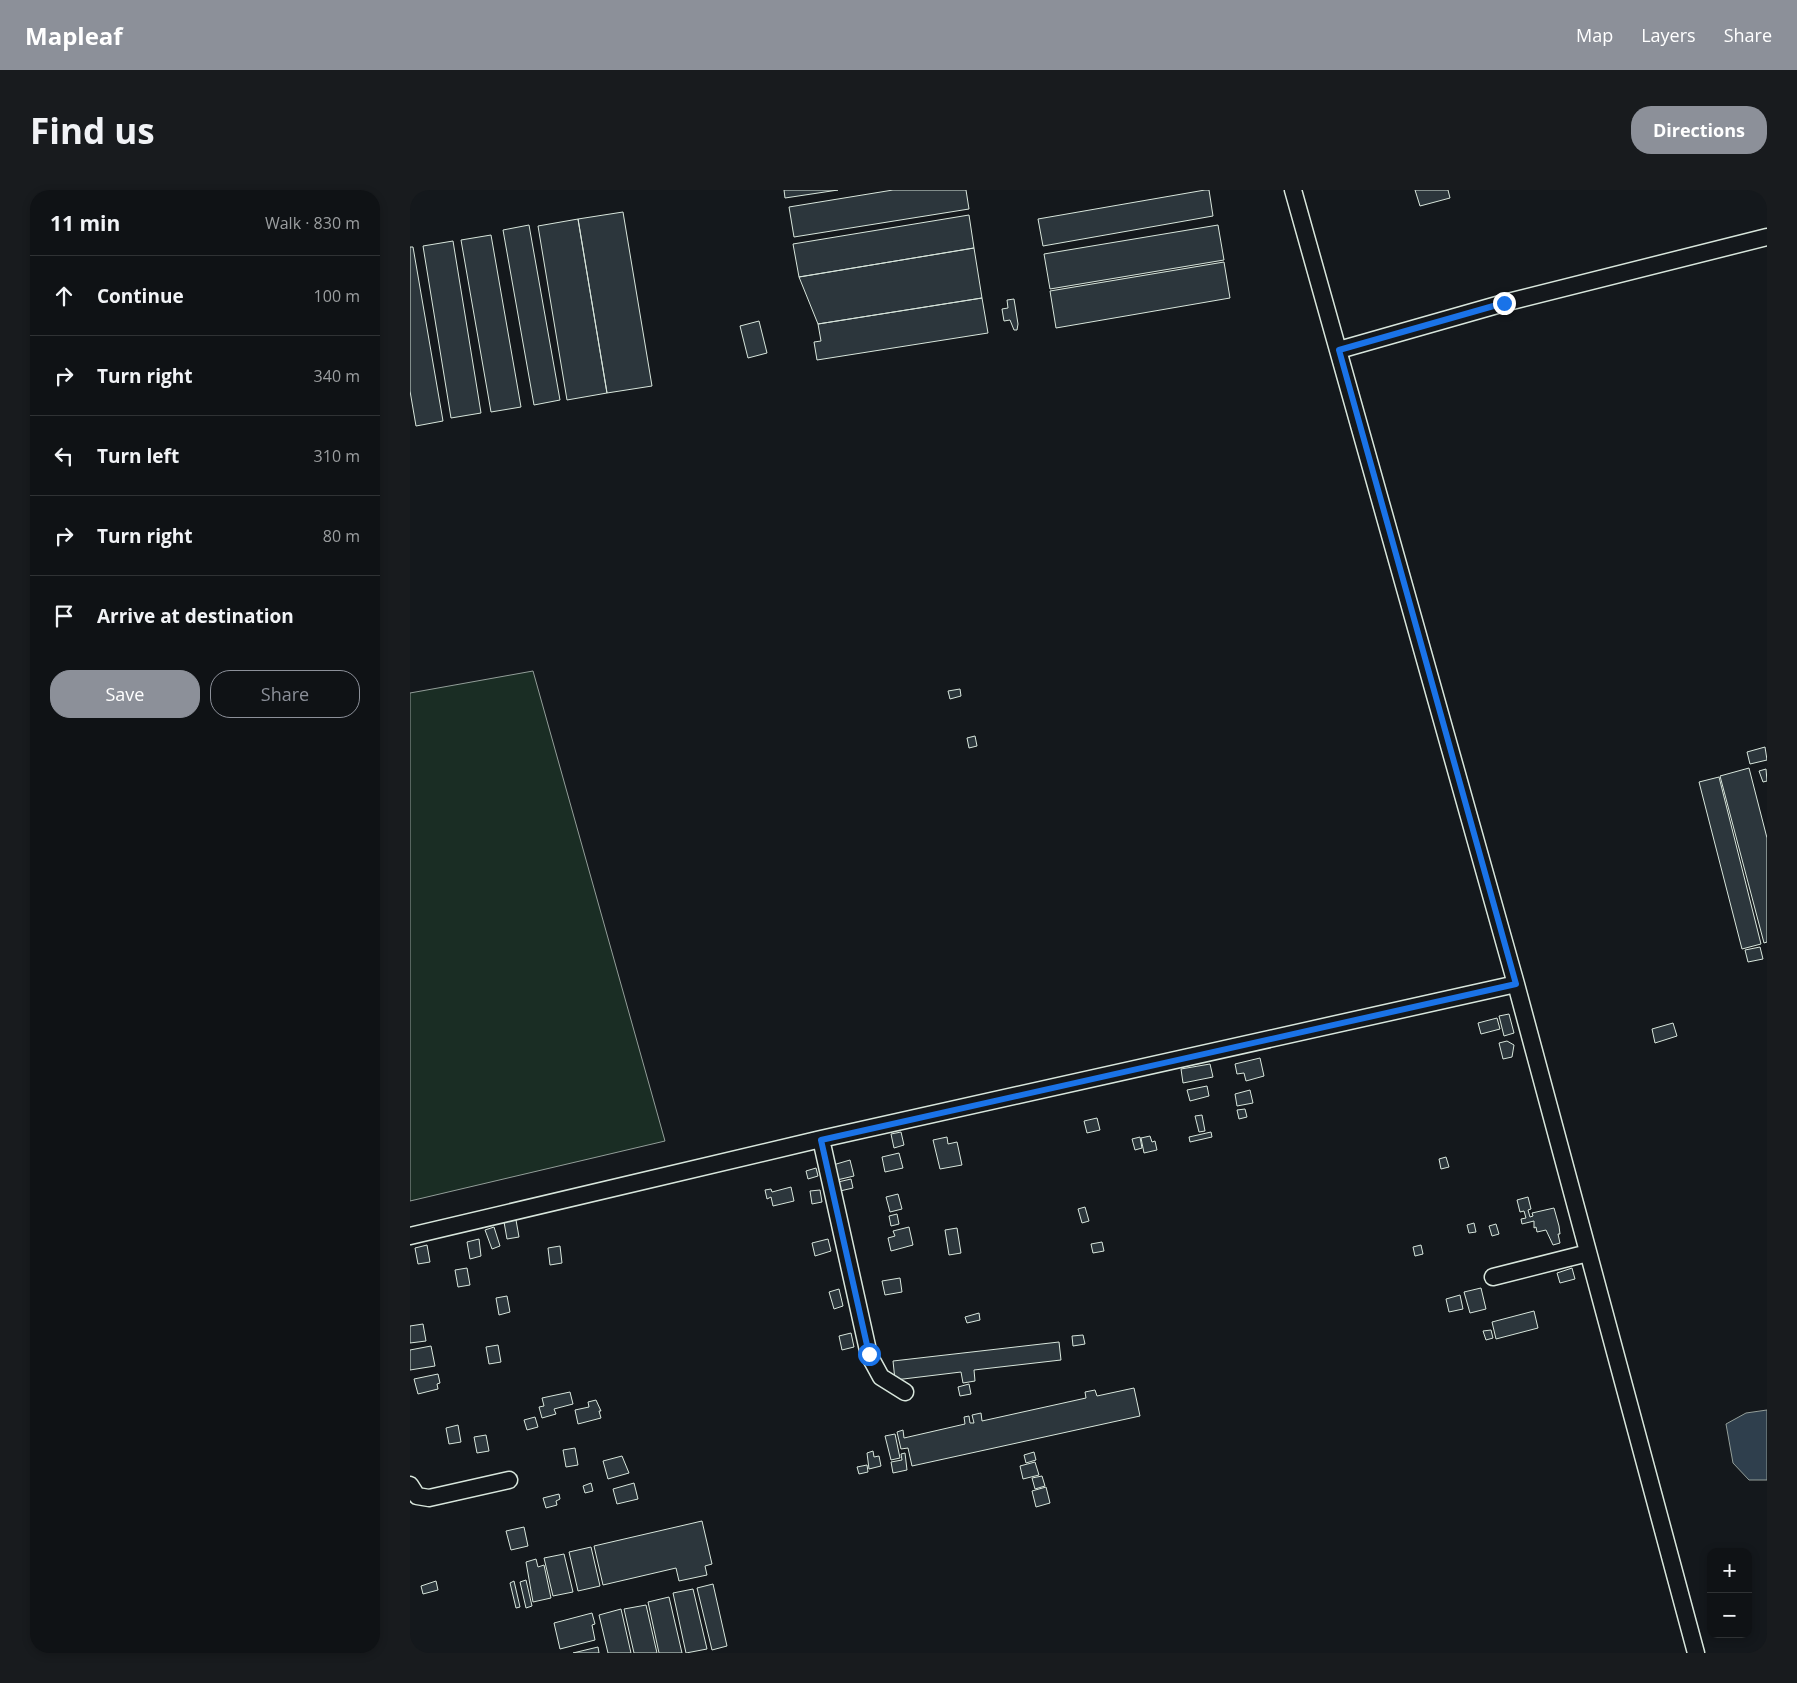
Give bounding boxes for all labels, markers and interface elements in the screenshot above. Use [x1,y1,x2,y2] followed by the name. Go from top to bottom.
[25,19,123,52] text: Mapleaf
[1576,23,1613,47] text: Map
[1641,23,1696,47] text: Layers
[1724,23,1772,47] text: Share
[1631,106,1767,154] button: Directions
[30,107,155,154] text: Find us
[50,209,120,237] text: 11 min
[265,212,360,234] text: Walk · 830 m
[50,282,78,310] icon: ahead
[97,283,184,309] text: Continue
[314,285,360,307] text: 100 m
[1493,292,1516,315] route end
[50,362,78,390] icon: right
[97,363,192,389] text: Turn right
[314,365,360,387] text: 340 m
[50,442,78,470] icon: left
[97,443,179,469] text: Turn left
[314,445,360,467] text: 310 m
[50,522,78,550] icon: right
[97,523,192,549] text: Turn right
[323,525,360,547] text: 80 m
[50,602,78,630] icon: arrive
[97,603,294,629] text: Arrive at destination
[50,670,200,718] button: Save
[210,670,360,718] button: Share
[858,1343,881,1366] route start
[1707,1548,1752,1638] map controls
[1707,1548,1752,1593] button: +
[1707,1593,1752,1638] button: −

